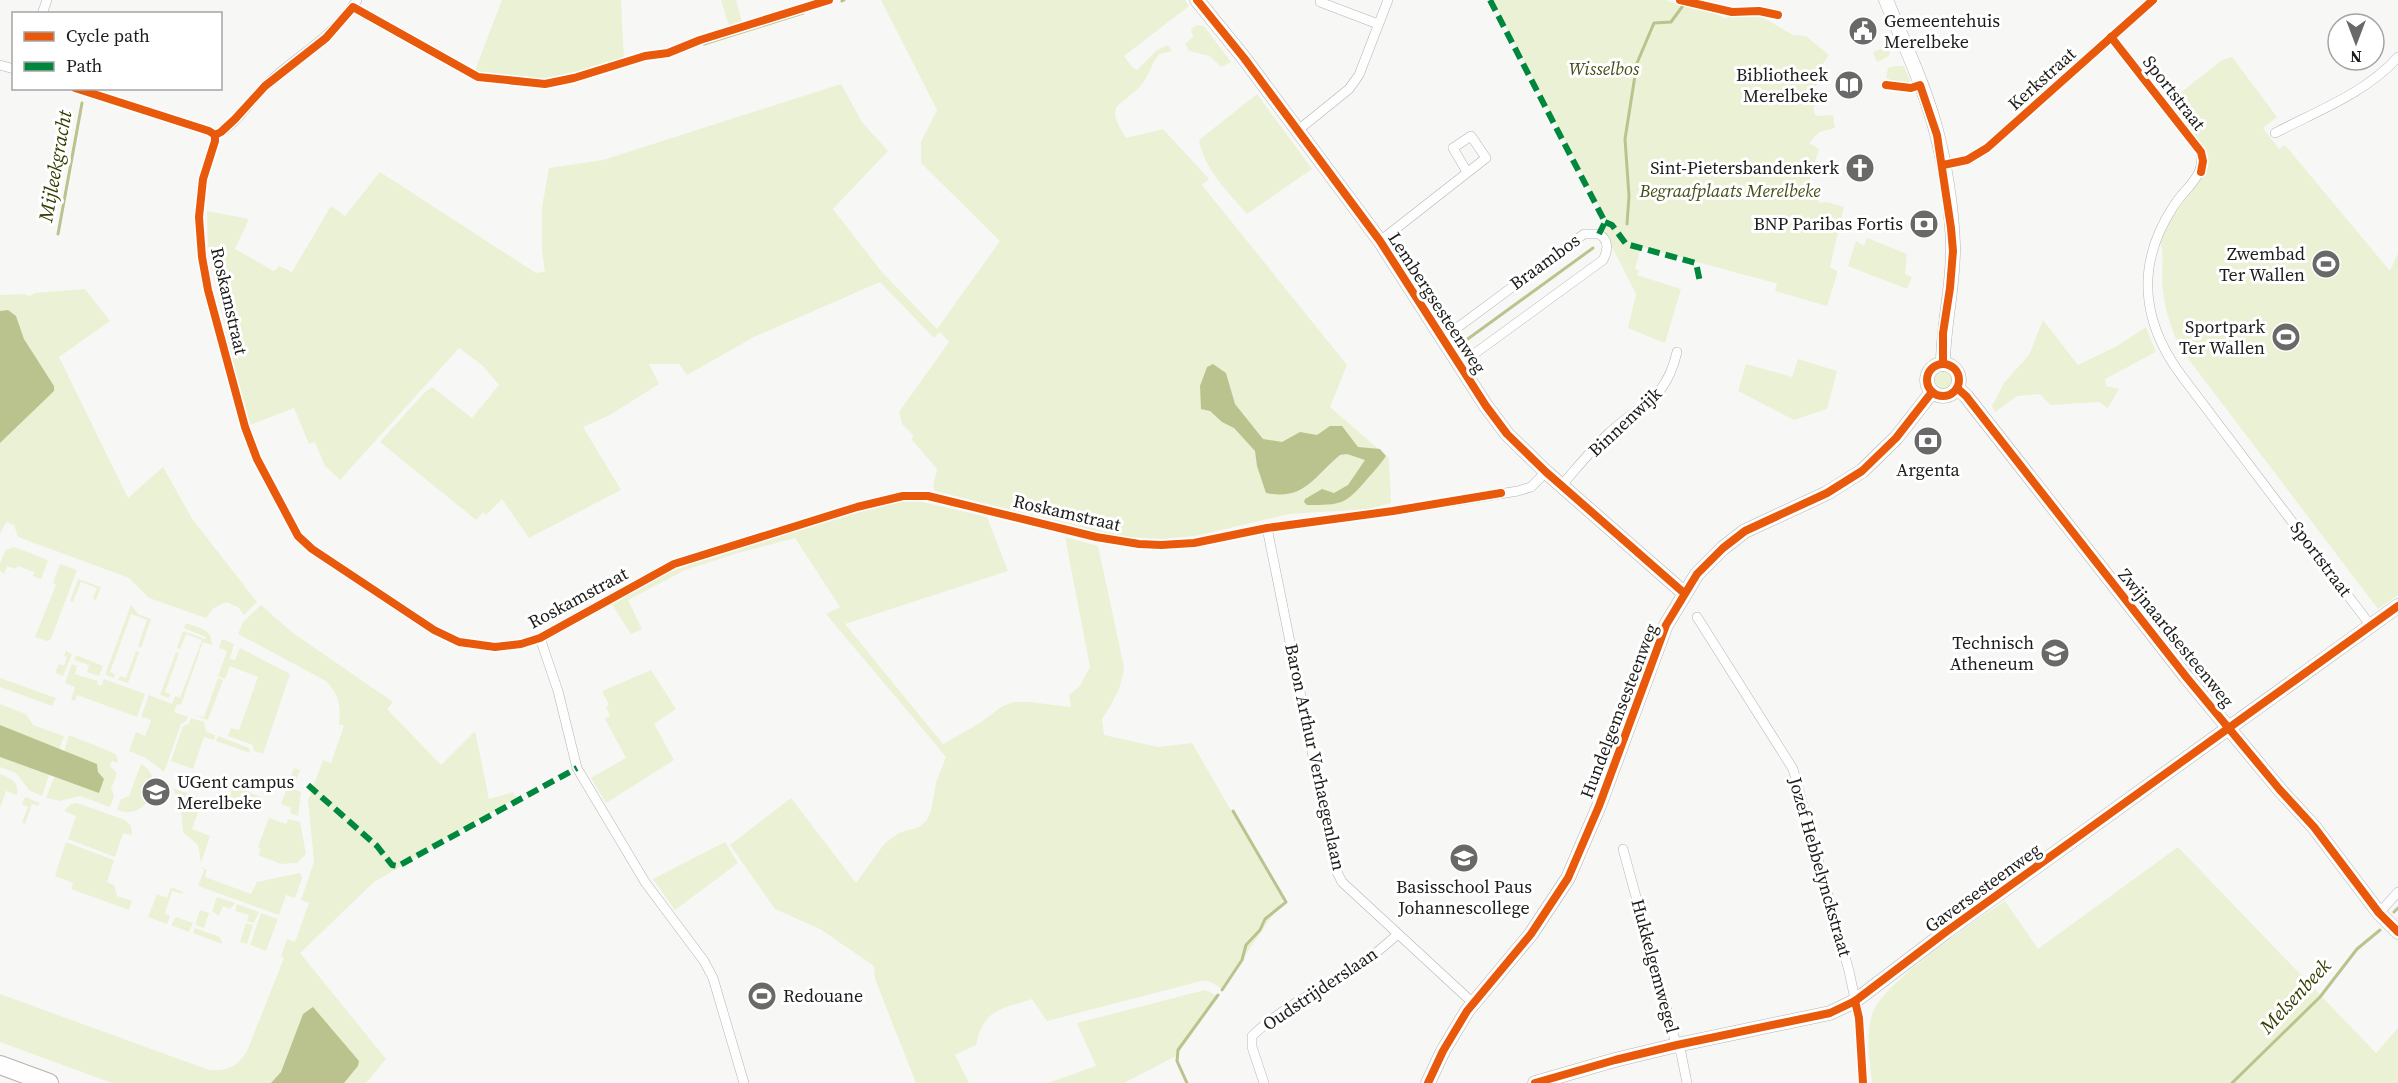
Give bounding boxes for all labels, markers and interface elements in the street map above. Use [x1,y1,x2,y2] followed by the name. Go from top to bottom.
[1884,8,2000,54] place label: Gemeentehuis Merelbeke
[12,12,222,90] legend
[2326,12,2386,72] north arrow
[1847,15,1879,47] public building icon: Gemeentehuis Merelbeke
[66,23,150,48] text: Cycle path
[2002,41,2081,116] street label: Kerkstraat
[2350,46,2362,68] text: N
[2137,50,2212,135] street label: Sportstraat
[66,53,103,78] text: Path
[1569,56,1640,81] park label: Wisselbos
[1736,62,1828,108] place label: Bibliotheek Merelbeke
[1833,69,1865,101] library icon: Bibliotheek Merelbeke
[31,107,79,225] water label: Mijleekgracht
[1844,152,1876,184] church icon: Sint-Pietersbandenkerk
[1650,155,1839,180] place label: Sint-Pietersbandenkerk
[1638,178,1821,203] park label: Begraafplaats Merelbeke
[1908,208,1940,240] bank icon: BNP Paribas Fortis
[1753,211,1903,236] place label: BNP Paribas Fortis
[1382,227,1492,378] street label: Lembergsesteenweg
[1504,227,1585,296] street label: Braambos
[2219,241,2305,287] place label: Zwembad Ter Wallen
[205,245,254,357] street label: Roskamstraat
[2310,248,2342,280] sports icon: Zwembad Ter Wallen
[2179,314,2265,360] place label: Sportpark Ter Wallen
[2270,321,2302,353] sports icon: Sportpark Ter Wallen
[1582,381,1667,462] street label: Binnenwijk
[1912,425,1944,457] bank icon: Argenta
[1896,457,1961,482] place label: Argenta
[1011,488,1123,537] street label: Roskamstraat
[2285,516,2358,602] street label: Sportstraat
[524,561,632,634] street label: Roskamstraat
[2113,563,2240,712] street label: Zwijnaardsesteenweg
[1574,620,1663,802] street label: Hundelgemsesteenweg
[1950,630,2034,676] place label: Technisch Atheneum
[2039,637,2071,669] school or university icon: Technisch Atheneum
[1279,641,1352,873] street label: Baron Arthur Verhaegenlaan
[177,769,294,815] place label: UGent campus Merelbeke
[1783,773,1858,959] street label: Jozef Hebbelynckstraat
[140,776,172,808] school or university icon: UGent campus Merelbeke
[1920,837,2046,938] street label: Gaversesteenweg
[1448,842,1480,874] school or university icon: Basisschool Paus Johannescollege
[1396,874,1532,920] place label: Basisschool Paus Johannescollege
[1626,896,1685,1036] street label: Hukkelgemwegel
[1257,941,1382,1036] street label: Oudstrijderslaan
[2252,952,2338,1040] water label: Melsenbeek
[746,980,778,1012] sports icon: Redouane
[783,983,863,1008] place label: Redouane

